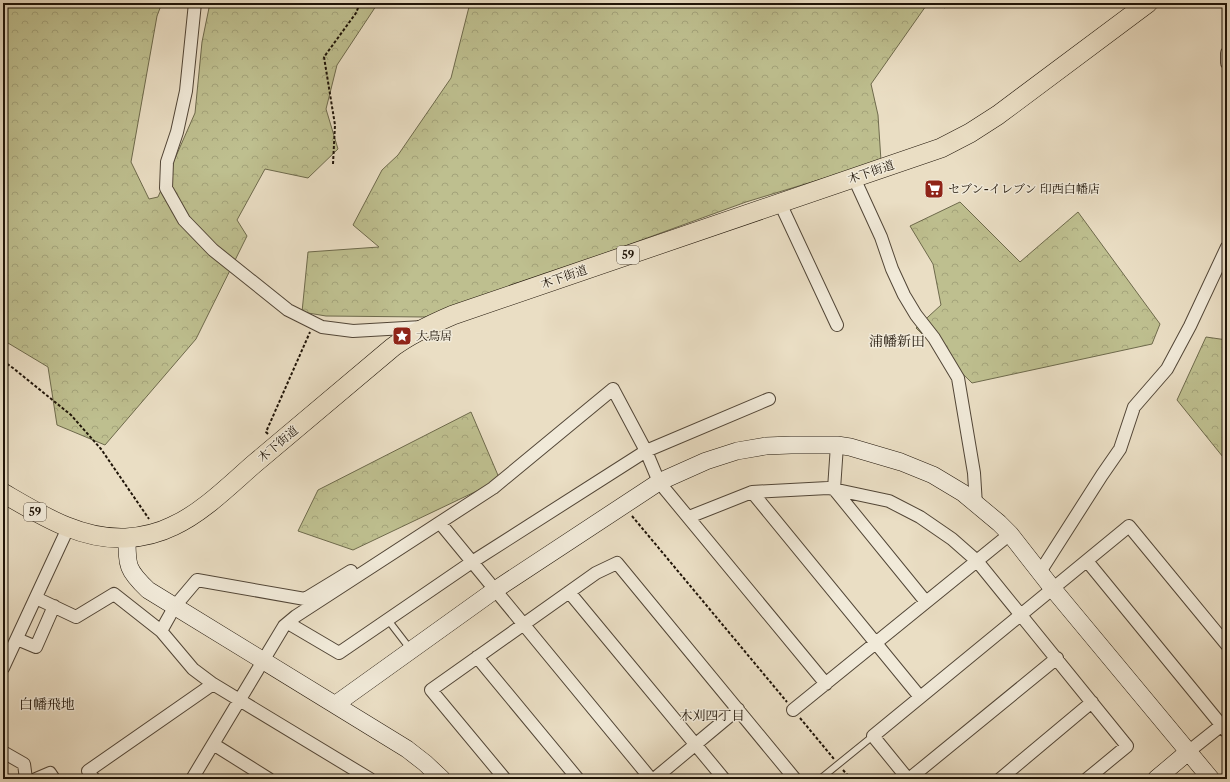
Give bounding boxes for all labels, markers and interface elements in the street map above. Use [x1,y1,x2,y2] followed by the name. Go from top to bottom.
[846,157,896,186] street label: 木下街道
[923,178,945,200] supermarket icon: セブン-イレブン 印西白幡店
[948,181,1100,196] place label: セブン-イレブン 印西白幡店
[617,246,639,264] road number: 59
[539,262,589,291] street label: 木下街道
[391,325,413,347] place icon: 大鳥居
[416,328,452,343] place label: 大鳥居
[869,332,925,350] district label: 浦幡新田
[254,422,301,465] street label: 木下街道
[24,503,46,521] road number: 59
[19,695,75,713] district label: 白幡飛地
[679,707,745,723] district label: 木刈四丁目

